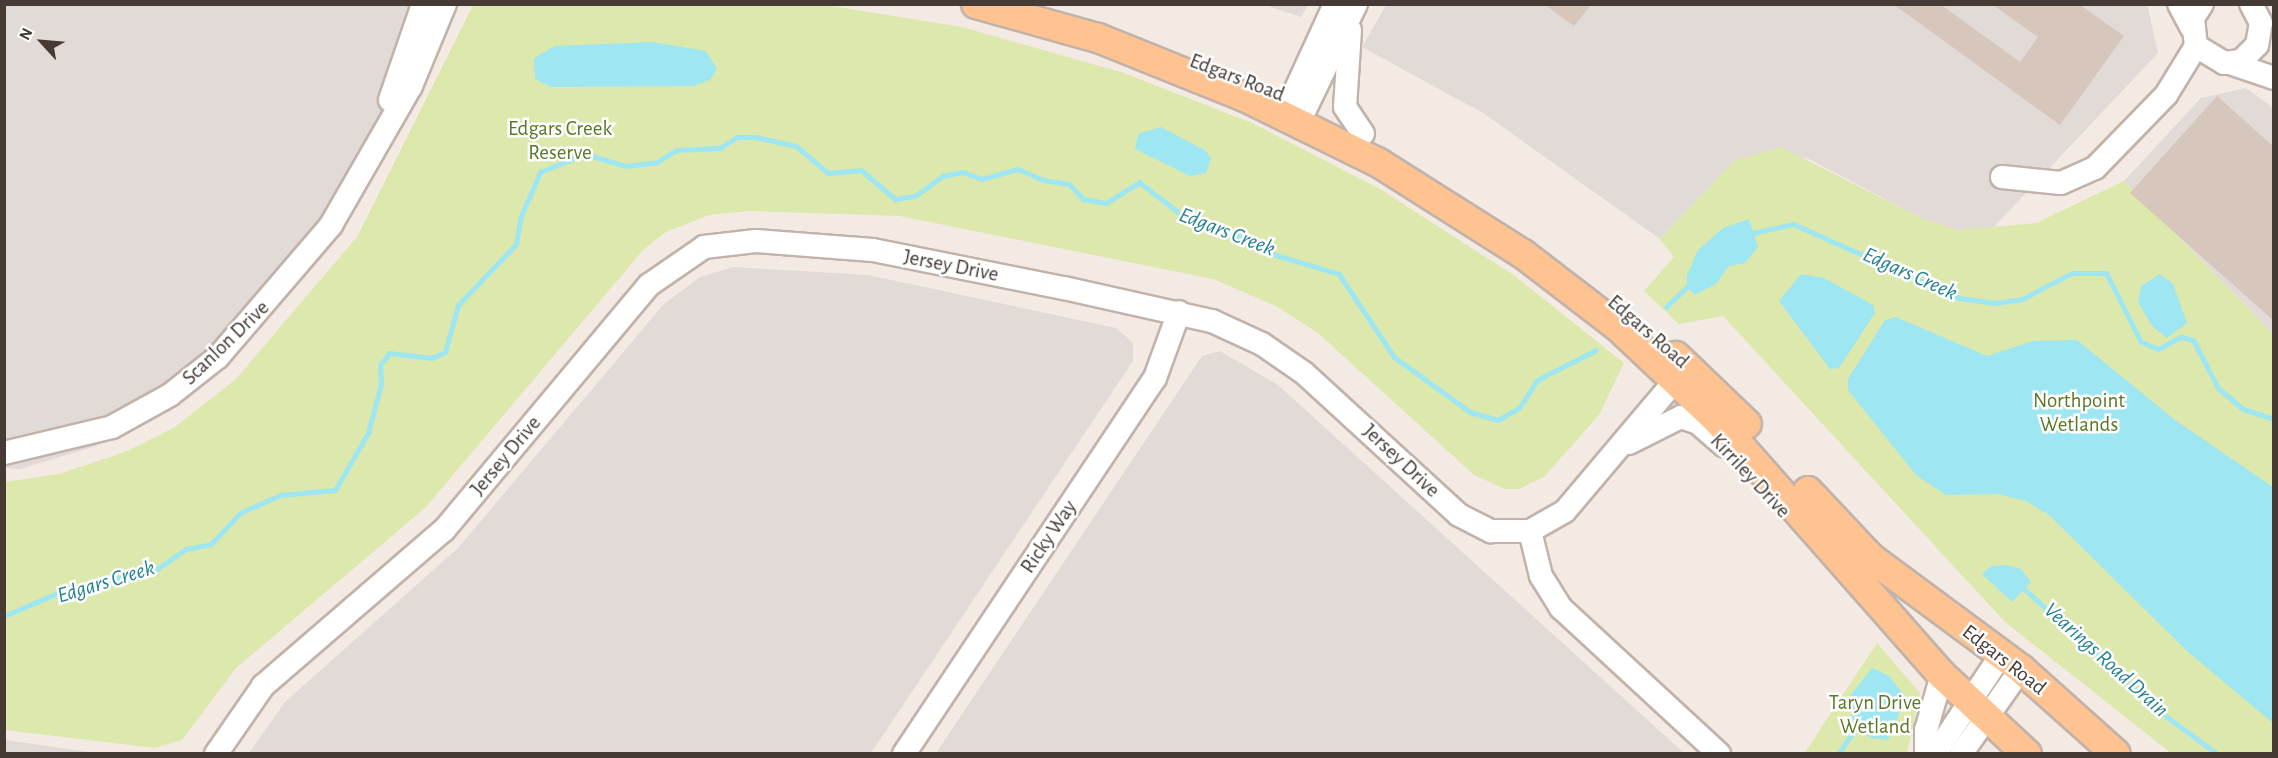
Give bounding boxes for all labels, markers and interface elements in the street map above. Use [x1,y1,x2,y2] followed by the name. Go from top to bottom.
[12,12,72,72] north arrow
[16,26,35,43] text: N
[1186,48,1288,108] street label: Edgars Road
[508,116,612,166] park label: Edgars Creek Reserve
[1175,202,1279,262] water label: Edgars Creek
[1859,242,1961,306] water label: Edgars Creek
[901,244,1001,288] street label: Jersey Drive
[1602,290,1694,374] street label: Edgars Road
[177,295,275,391] street label: Scanlon Drive
[2033,388,2125,438] park label: Northpoint Wetlands
[465,411,547,501] street label: Jersey Drive
[1357,419,1445,503] street label: Jersey Drive
[1705,429,1795,523] street label: Kirriley Drive
[1015,496,1083,578] street label: Ricky Way
[54,555,158,609] water label: Edgars Creek
[2038,597,2174,723] water label: Vearings Road Drain
[1957,619,2051,701] street label: Edgars Road
[1829,690,1921,740] park label: Taryn Drive Wetland

